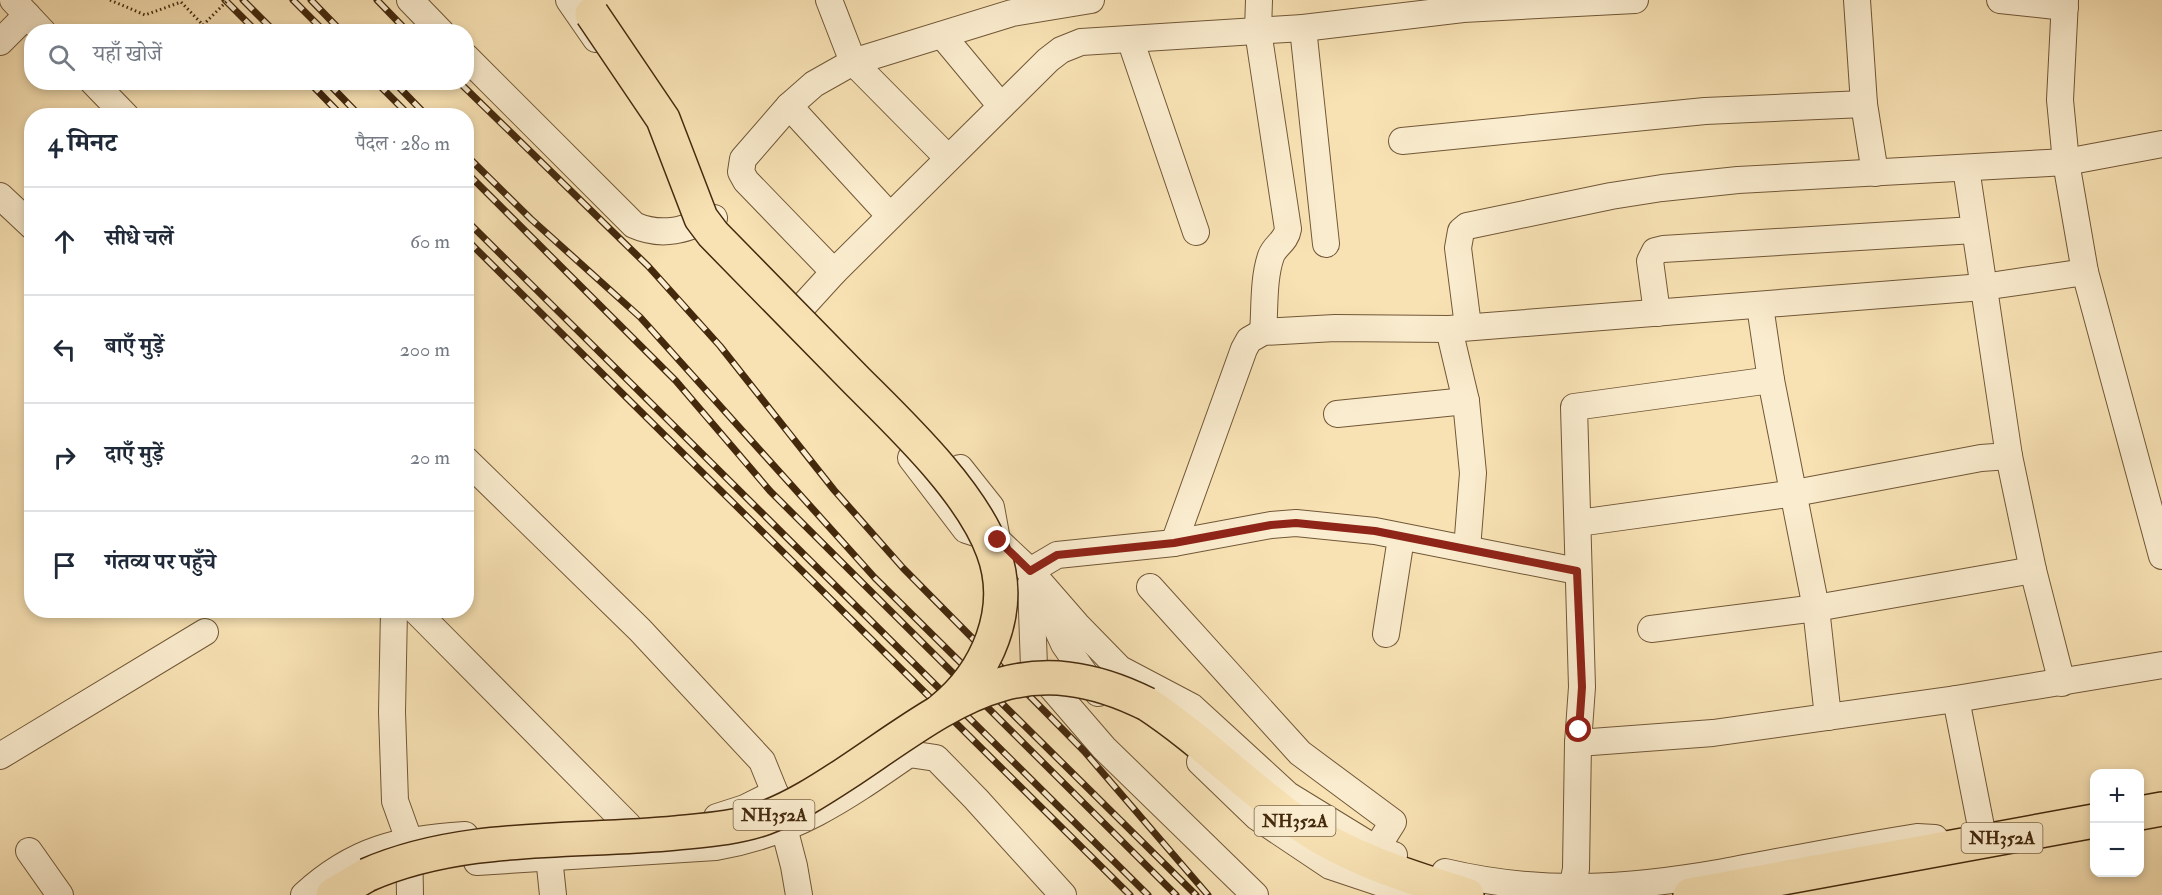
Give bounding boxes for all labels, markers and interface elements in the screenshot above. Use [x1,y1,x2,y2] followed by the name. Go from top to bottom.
[24,24,474,90] search box
[93,40,162,68] text: यहाँ खोजें
[45,41,78,74] icon: search
[48,127,117,159] text: 4 मिनट
[355,131,450,156] text: पैदल · 280 m
[105,224,173,252] text: सीधे चलें
[48,225,81,258] icon: ahead
[410,229,450,254] text: 60 m
[105,332,164,360] text: बाएँ मुड़ें
[48,333,81,366] icon: left
[400,337,450,362] text: 200 m
[105,440,164,468] text: दाएँ मुड़ें
[48,441,81,474] icon: right
[410,445,450,470] text: 20 m
[984,526,1010,552] route end
[105,548,216,576] text: गंतव्य पर पहुँचे
[48,549,81,582] icon: arrive
[1565,716,1591,742] route start
[2090,769,2144,877] map controls
[2090,769,2144,823] button: +
[734,800,814,830] road number: NH352A
[1254,806,1336,836] road number: NH352A
[1962,823,2042,853] road number: NH352A
[2090,823,2144,877] button: −

